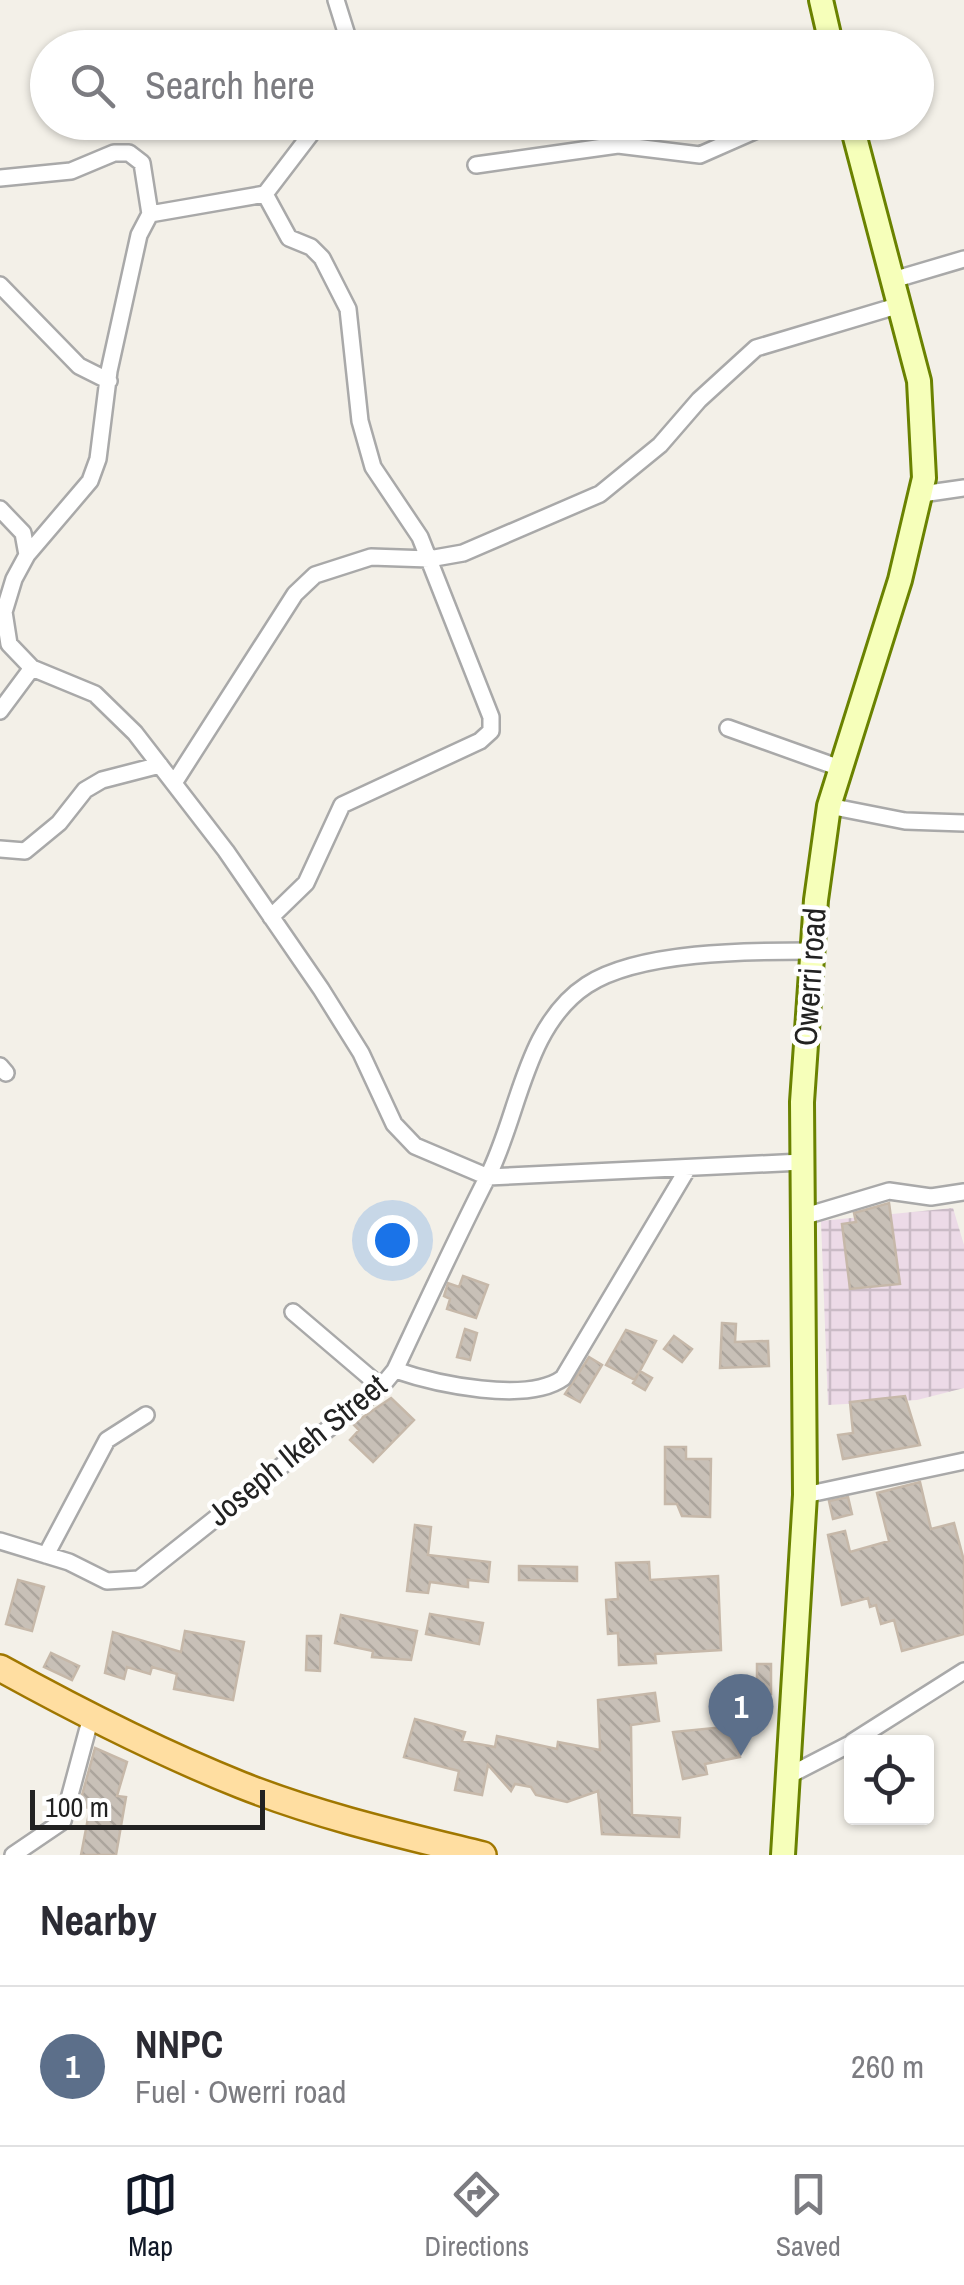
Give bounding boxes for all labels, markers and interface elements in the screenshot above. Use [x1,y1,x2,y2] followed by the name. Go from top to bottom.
[30,30,934,140] search box
[65,58,120,113] icon: search
[145,60,315,111] text: Search here
[783,906,836,1048] street label: Owerri road
[367,1215,418,1266] your location
[198,1364,395,1535] street label: Joseph Ikeh Street
[708,1674,774,1756] pin: 1
[844,1735,934,1825] map controls
[844,1735,934,1825] button: locate
[30,1785,265,1830] scale bar
[45,1788,109,1826] text: 100 m
[40,1892,157,1948] text: Nearby
[135,2019,223,2070] text: NNPC
[65,2045,80,2088] text: 1
[851,2045,924,2088] text: 260 m
[135,2070,346,2113] text: Fuel · Owerri road
[123,2167,178,2265] tab: Map
[425,2167,529,2265] tab: Directions
[776,2167,841,2265] tab: Saved

